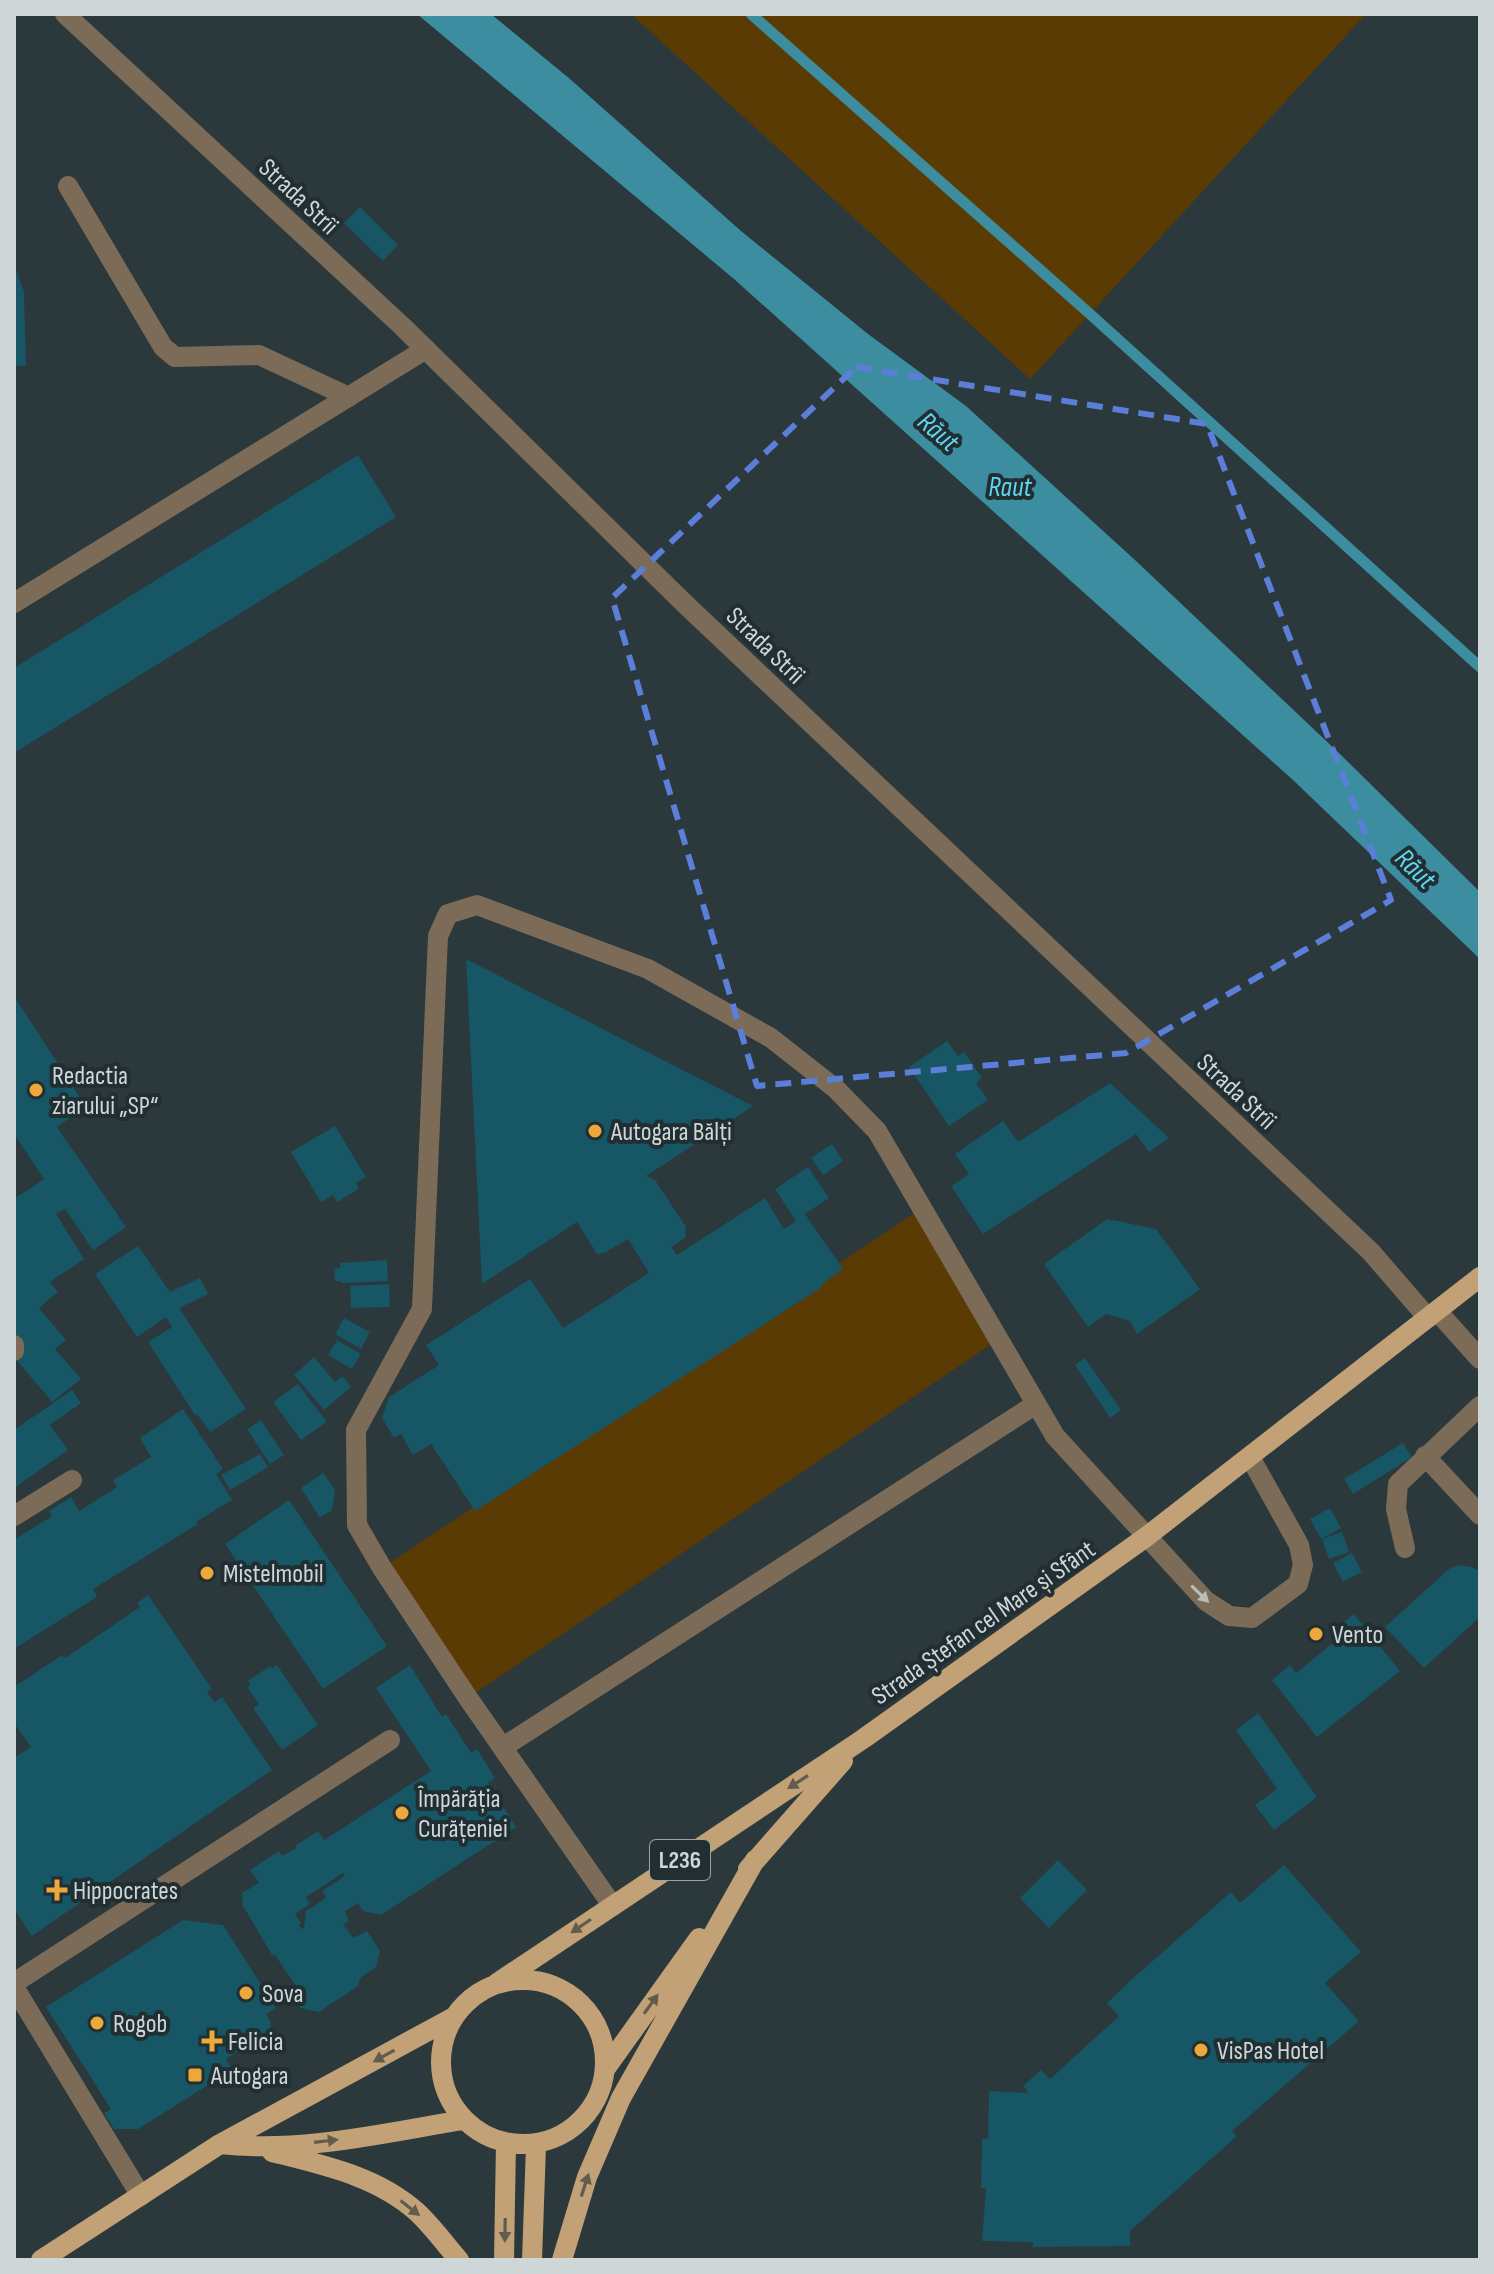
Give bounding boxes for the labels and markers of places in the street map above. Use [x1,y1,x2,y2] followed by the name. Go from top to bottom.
[52,1061,158,1122] place label: Redactia ziarului „SP“
[27,1081,45,1099] marker: Redactia ziarului „SP“
[610,1117,732,1148] place label: Autogara Bălți
[586,1122,604,1140] marker: Autogara Bălți
[223,1559,324,1590] place label: Mistelmobil
[198,1564,216,1582] marker: Mistelmobil
[1332,1620,1383,1651] place label: Vento
[1307,1625,1325,1643] marker: Vento
[417,1784,508,1845] place label: Împărăția Curățeniei
[393,1804,411,1822] marker: Împărăția Curățeniei
[73,1876,178,1907] place label: Hippocrates
[48,1881,66,1899] marker: Hippocrates
[262,1979,303,2010] place label: Sova
[237,1984,255,2002] marker: Sova
[113,2009,167,2040] place label: Rogob
[88,2014,106,2032] marker: Rogob
[228,2027,283,2058] place label: Felicia
[203,2032,221,2050] marker: Felicia
[1217,2036,1324,2067] place label: VisPas Hotel
[1192,2041,1210,2059] marker: VisPas Hotel
[210,2061,289,2092] place label: Autogara
[186,2066,204,2084] marker: Autogara

